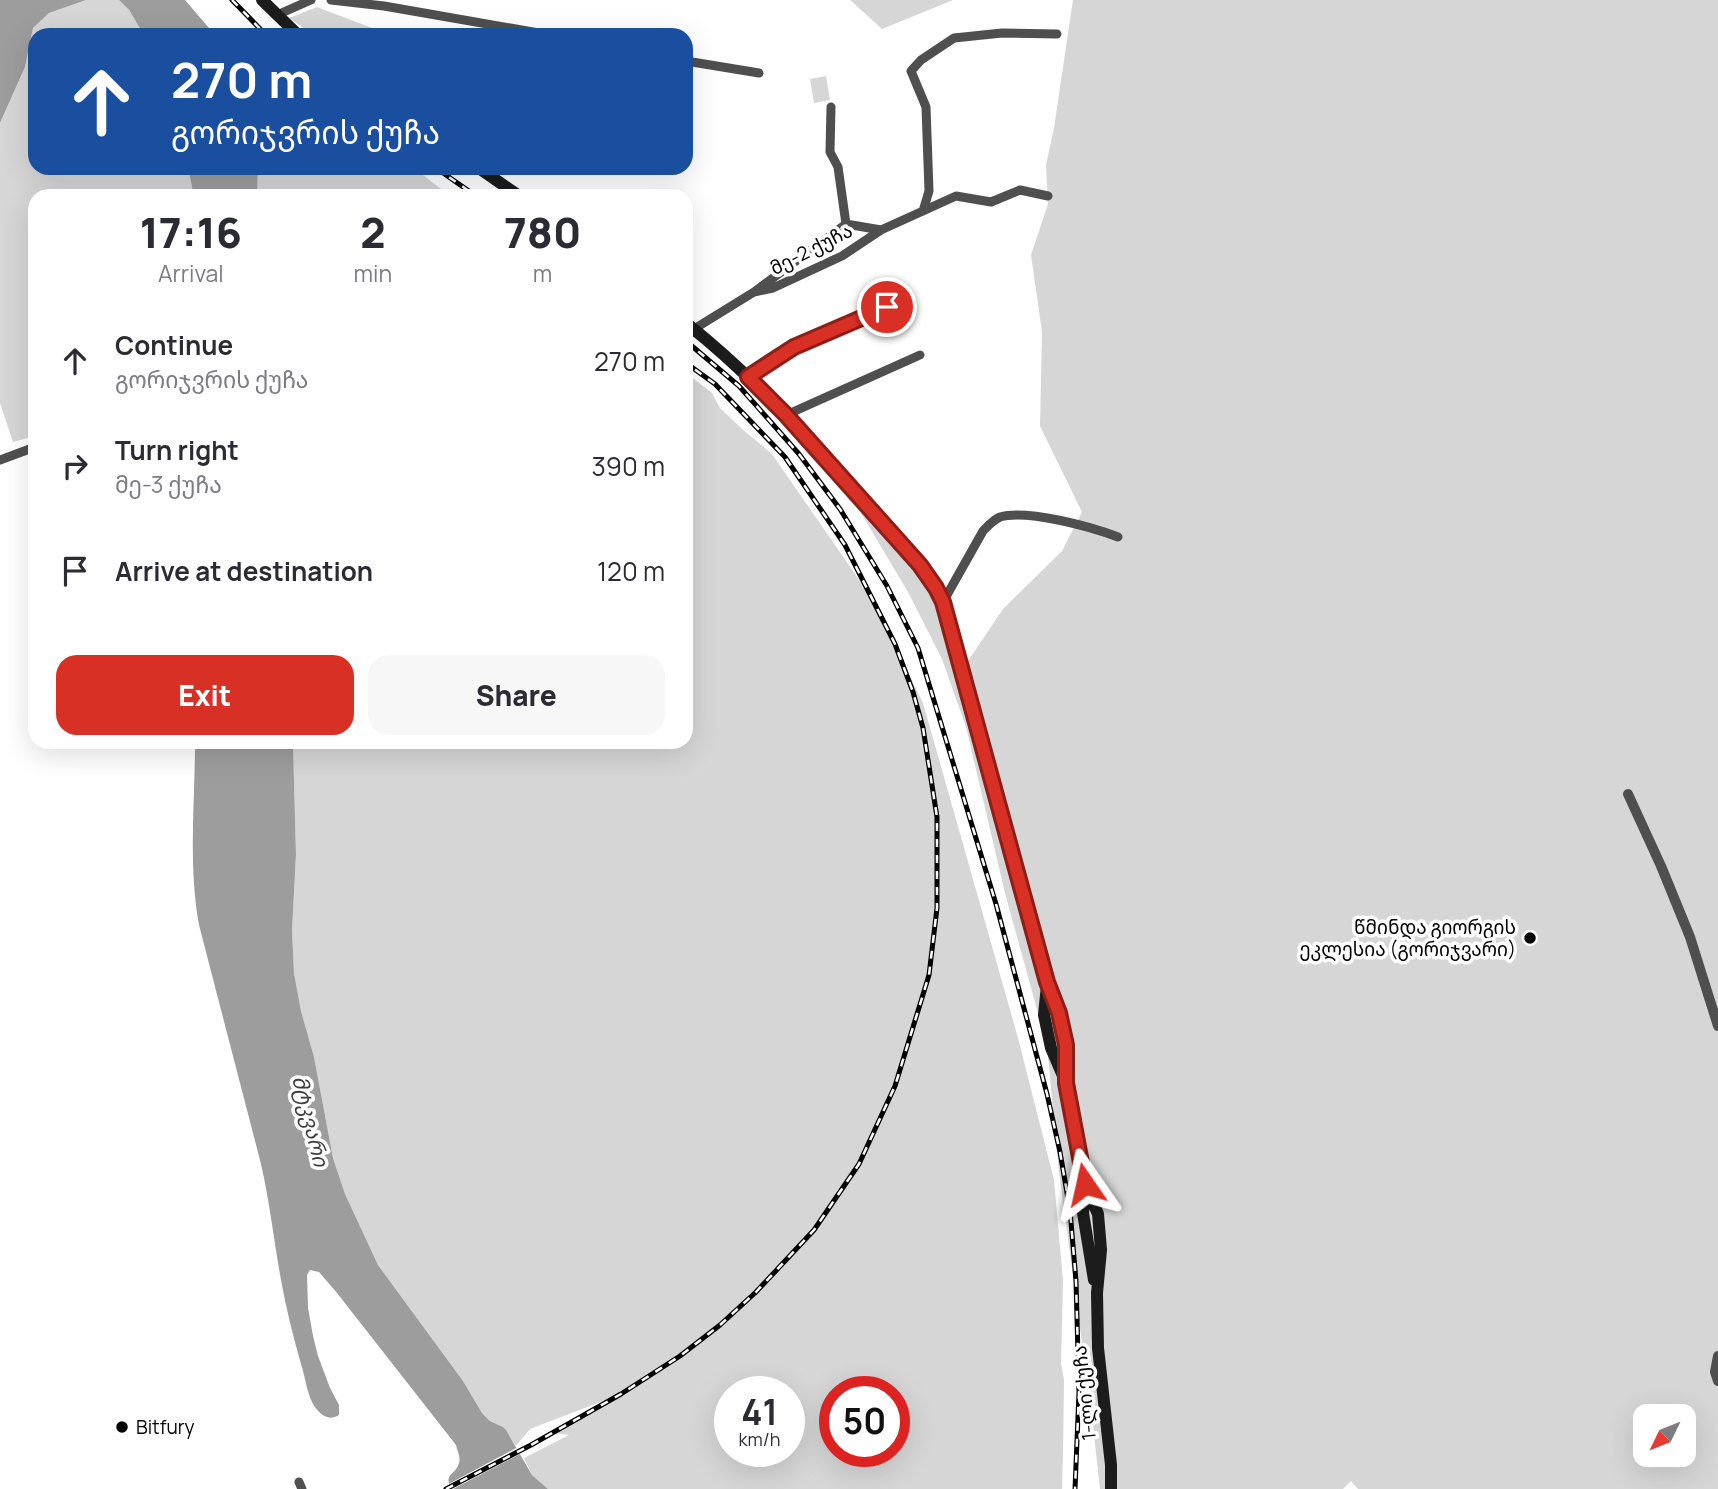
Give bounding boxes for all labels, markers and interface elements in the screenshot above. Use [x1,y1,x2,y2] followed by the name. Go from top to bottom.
[171,46,312,113] text: 270 m
[56,56,147,147] icon: ahead
[171,110,440,154] text: გორიჯვრის ქუჩა
[140,203,242,261] text: 17:16
[360,203,386,261] text: 2
[504,203,581,261] text: 780
[765,217,857,281] street label: მე-2 ქუჩა
[158,257,224,289] text: Arrival
[354,257,392,289] text: min
[533,257,552,289] text: m
[857,277,917,337] pin
[868,288,906,326] icon: arrive
[115,327,233,363] text: Continue
[56,342,94,380] icon: ahead
[594,343,665,379] text: 270 m
[115,363,308,395] text: გორიჯვრის ქუჩა
[115,432,239,468] text: Turn right
[56,447,94,485] icon: right
[591,448,665,484] text: 390 m
[115,468,222,500] text: მე-3 ქუჩა
[56,552,94,590] icon: arrive
[115,553,373,589] text: Arrive at destination
[597,553,665,589] text: 120 m
[56,655,354,735] button: Exit
[368,655,665,735] button: Share
[1299,914,1516,962] place label: წმინდა გიორგის ეკლესია (გორიჯვარი)
[1522,930,1538,946] marker: წმინდა გიორგის ეკლესია (გორიჯვარი)
[286,1072,336,1170] water label: მტკვარი
[1048,1147,1122,1221] position arrow
[1066,1344,1102,1442] street label: 1-ლი ქუჩა
[819,1376,910,1467] speed limit sign: 50
[741,1388,778,1436] text: 41
[1633,1404,1696,1466] north arrow
[1633,1404,1696,1467] map controls
[136,1414,194,1440] place label: Bitfury
[114,1419,130,1435] marker: Bitfury
[739,1427,780,1451] text: km/h

